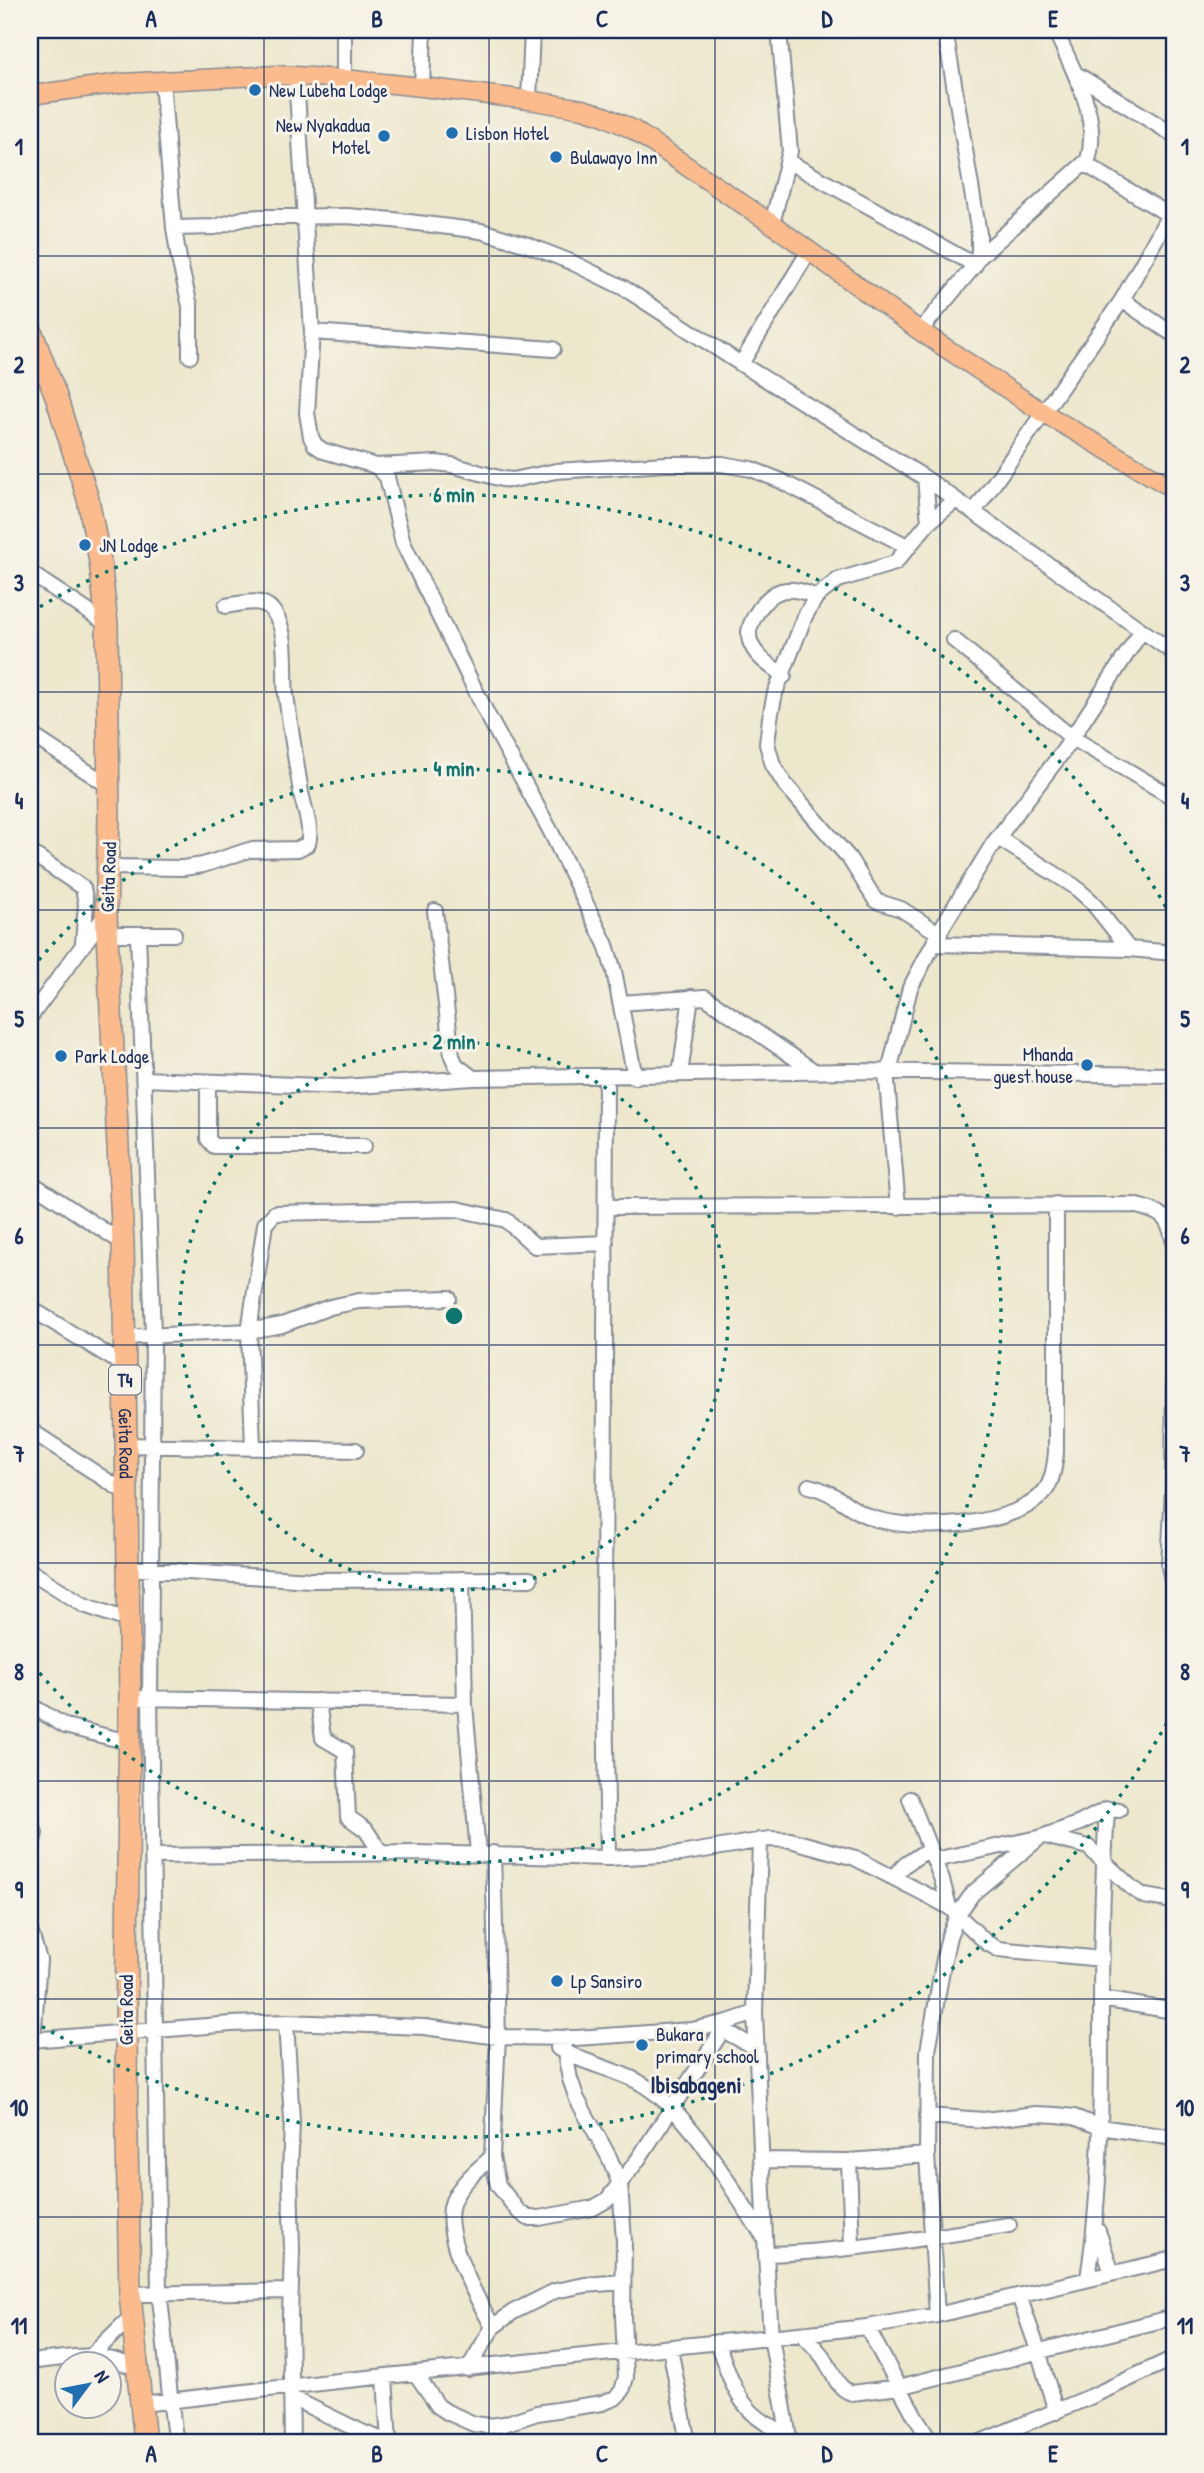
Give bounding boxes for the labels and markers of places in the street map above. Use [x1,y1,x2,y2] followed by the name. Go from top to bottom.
[269,77,388,103] place label: New Lubeha Lodge
[247,82,263,98] marker: New Lubeha Lodge
[276,112,371,160] place label: New Nyakadua Motel
[466,120,550,146] place label: Lisbon Hotel
[444,125,460,141] marker: Lisbon Hotel
[376,128,392,144] marker: New Nyakadua Motel
[570,144,658,170] place label: Bulawayo Inn
[548,149,564,165] marker: Bulawayo Inn
[99,532,159,558] place label: JN Lodge
[77,537,93,553] marker: JN Lodge
[993,1041,1074,1089] place label: Mhanda guest house
[75,1043,150,1069] place label: Park Lodge
[53,1048,69,1064] marker: Park Lodge
[1079,1057,1095,1073] marker: Mhanda guest house
[442,1304,466,1328] centre of rings
[571,1968,642,1994] place label: Lp Sansiro
[549,1973,565,1989] marker: Lp Sansiro
[656,2021,760,2069] place label: Bukara primary school
[634,2037,650,2053] marker: Bukara primary school

